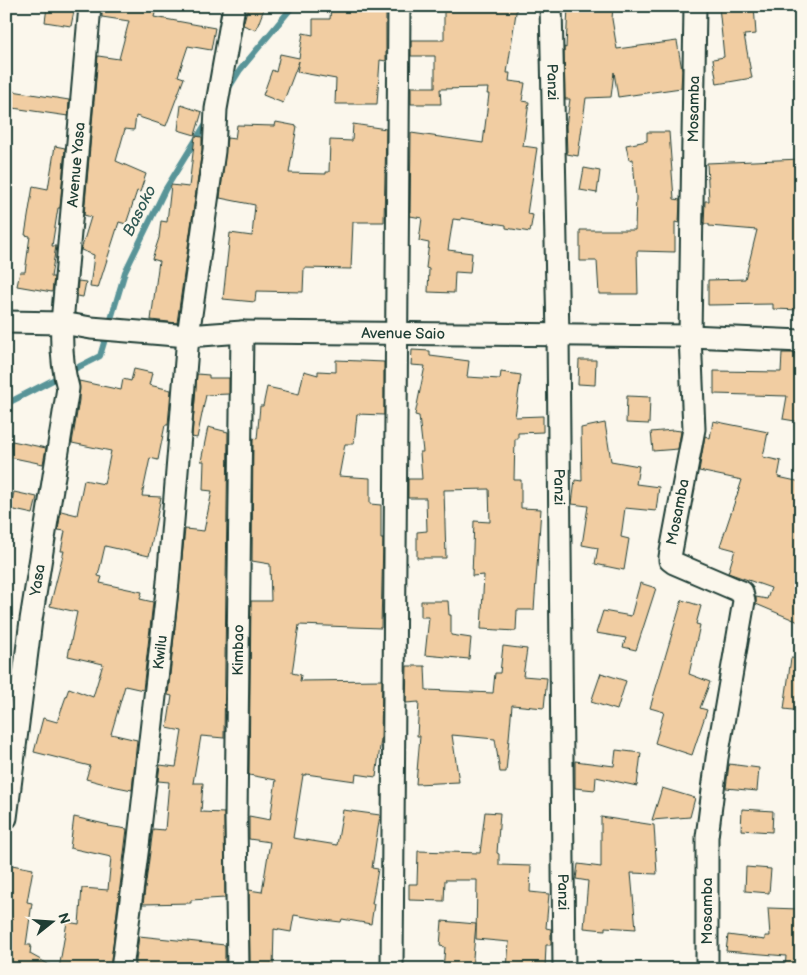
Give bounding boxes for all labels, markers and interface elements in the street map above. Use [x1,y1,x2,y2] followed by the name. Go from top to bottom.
[543,64,562,100] street label: Panzi
[684,75,704,143] street label: Mosamba
[63,121,89,208] street label: Avenue Yasa
[119,183,161,239] water label: Basoko
[361,324,445,343] street label: Avenue Saio
[550,469,569,505] street label: Panzi
[662,477,694,547] street label: Mosamba
[25,563,49,598] street label: Yasa
[228,624,248,676] street label: Kimbao
[149,634,171,671] street label: Kwilu
[554,874,573,910] street label: Panzi
[698,878,717,944] street label: Mosamba
[28,898,78,948] north arrow
[54,911,74,926] text: N

